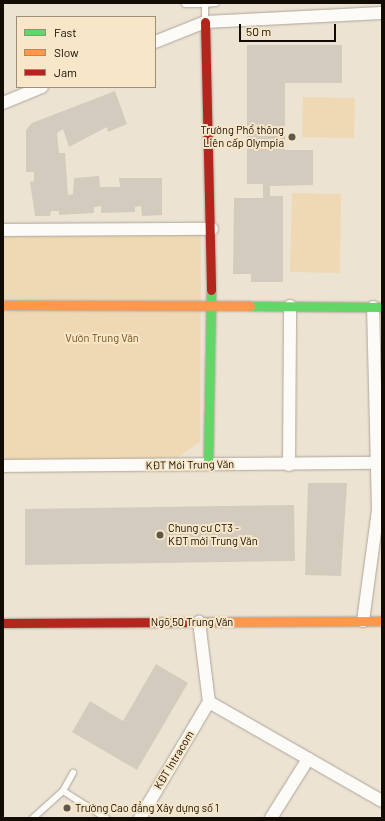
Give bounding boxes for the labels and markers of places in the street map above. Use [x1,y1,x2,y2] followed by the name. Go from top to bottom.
[200,124,284,150] place label: Trường Phổ thông Liên cấp Olympia
[287,132,297,142] marker: Trường Phổ thông Liên cấp Olympia
[168,522,258,548] place label: Chung cư CT3 - KĐT mới Trung Văn
[155,530,165,540] marker: Chung cư CT3 - KĐT mới Trung Văn
[75,801,219,815] place label: Trường Cao đẳng Xây dựng số 1
[62,803,72,813] marker: Trường Cao đẳng Xây dựng số 1

